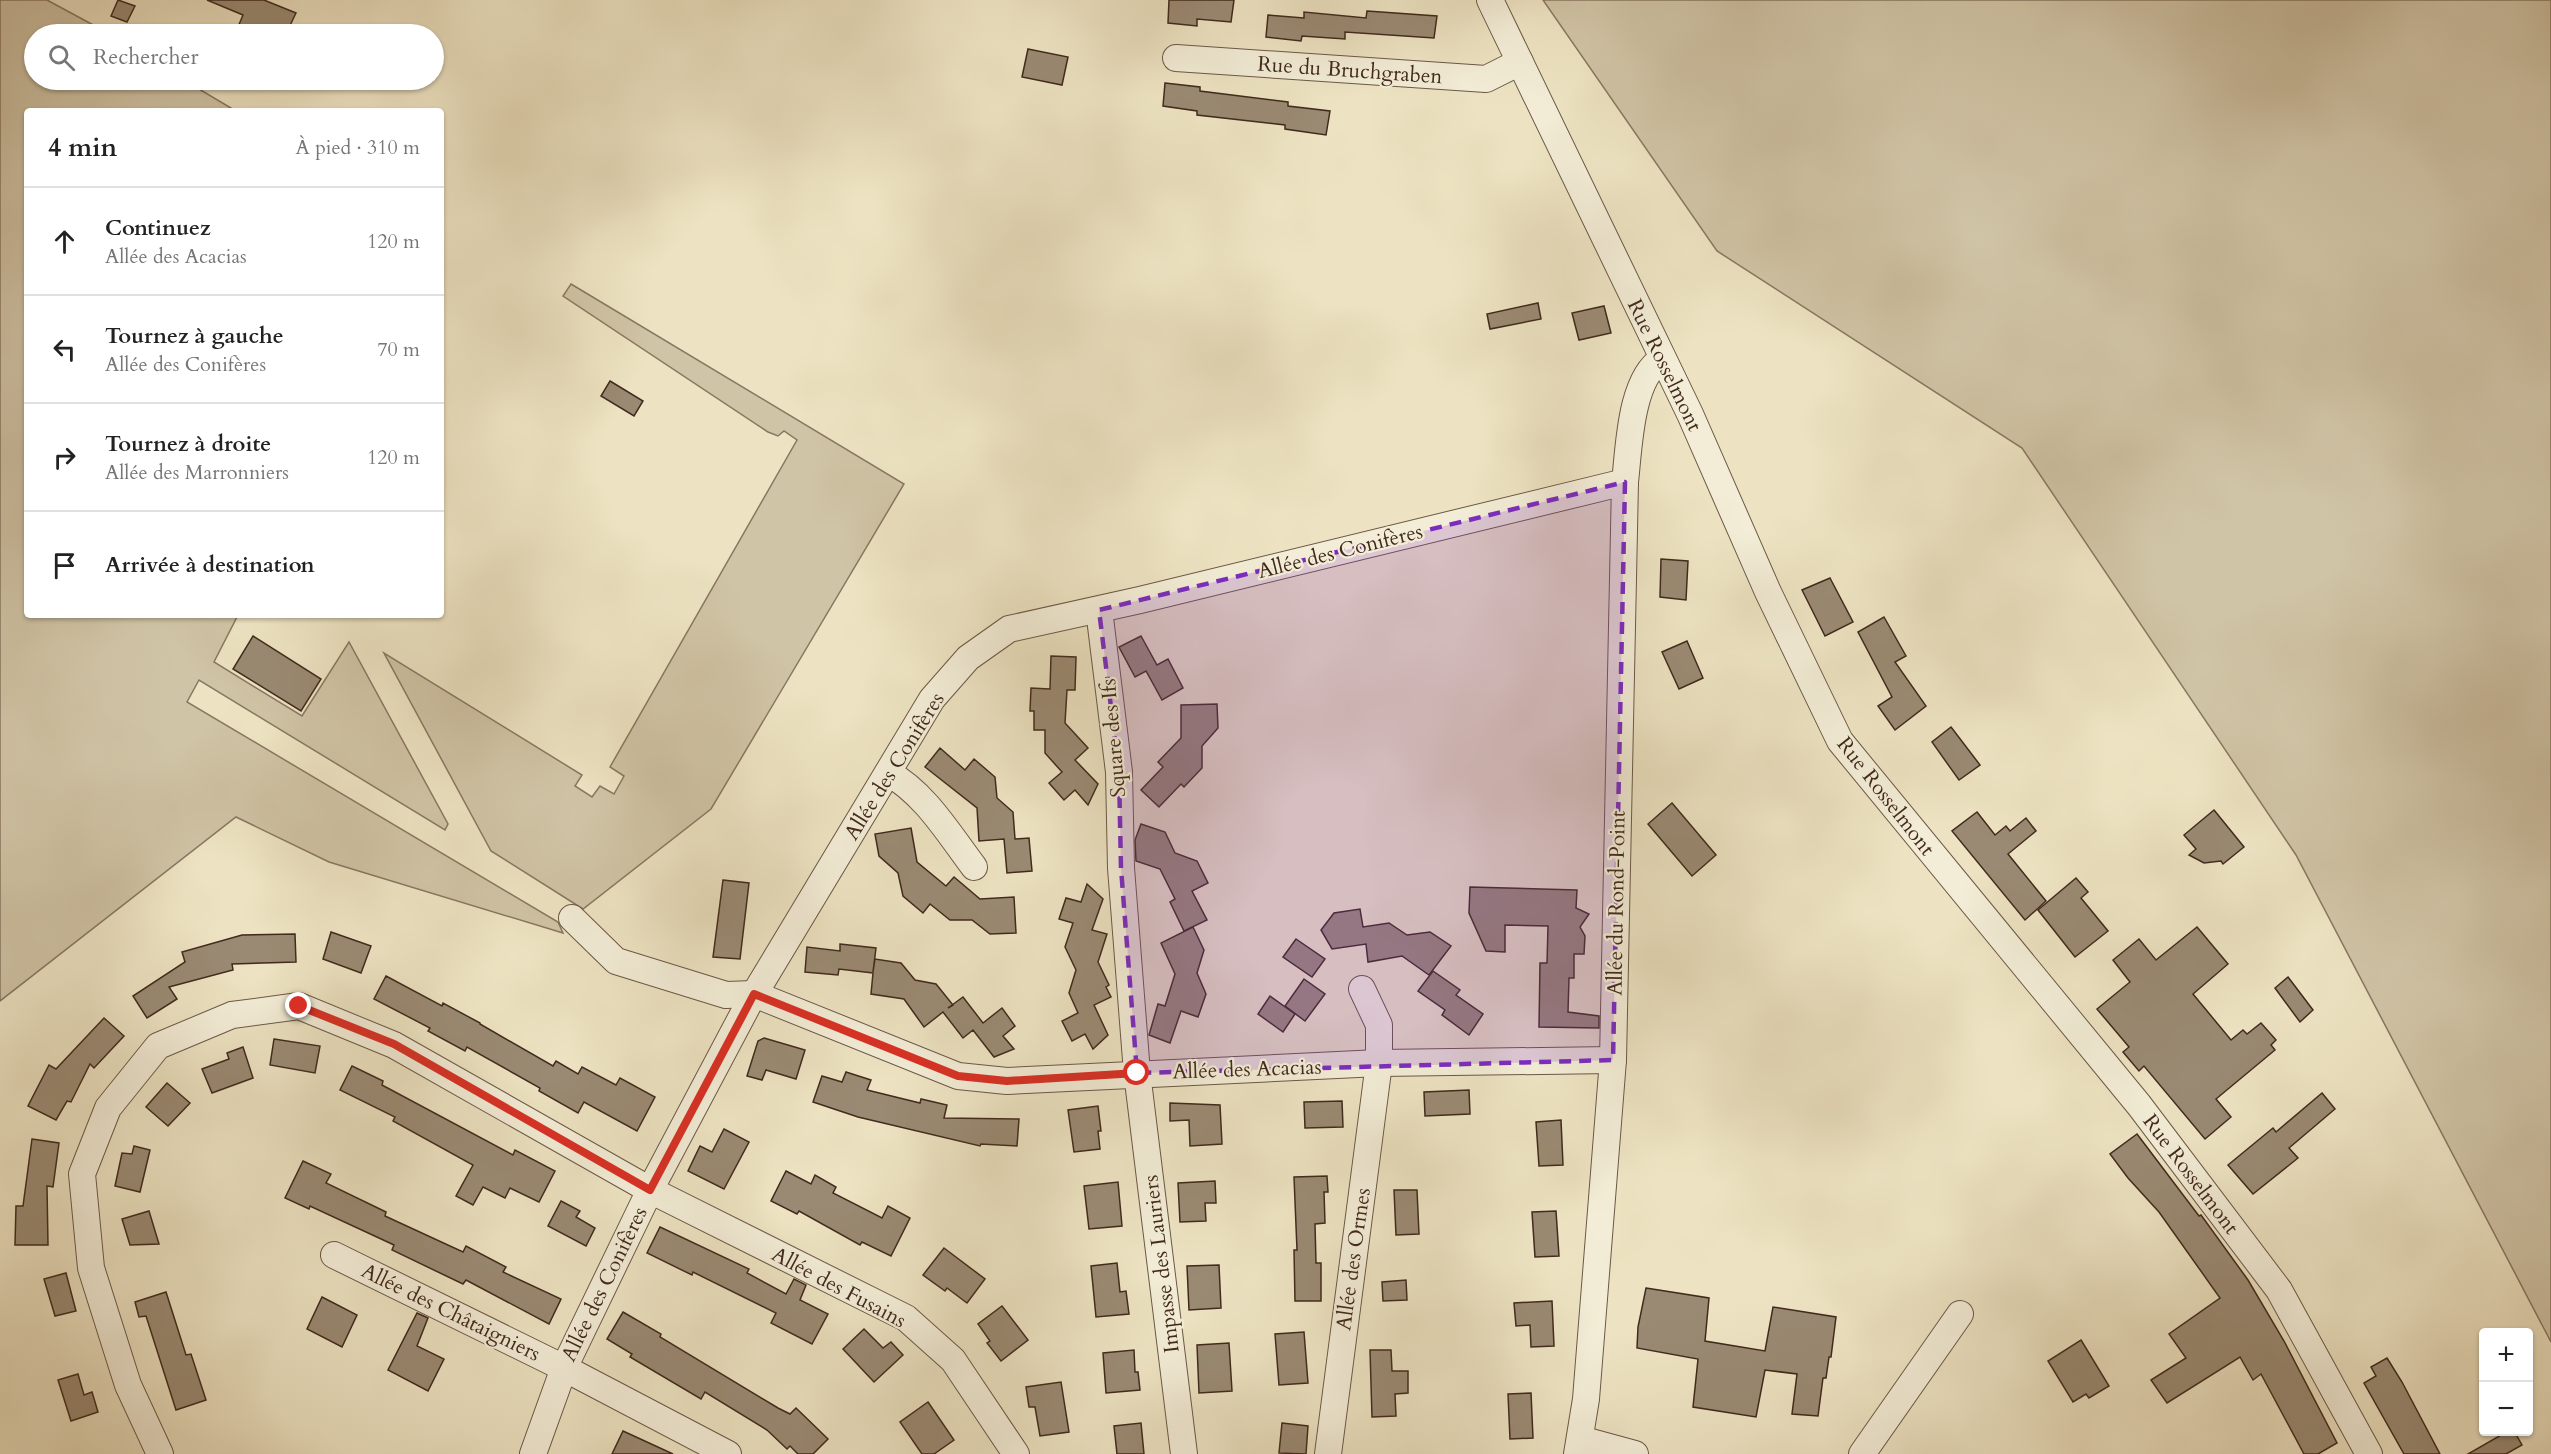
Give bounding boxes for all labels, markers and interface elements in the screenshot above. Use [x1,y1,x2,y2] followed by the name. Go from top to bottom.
[24,24,444,90] search box
[45,41,78,74] icon: search
[93,42,198,72] text: Rechercher
[1256,50,1444,91] street label: Rue du Bruchgraben
[48,130,117,165] text: 4 min
[296,134,420,161] text: À pied · 310 m
[105,213,211,243] text: Continuez
[48,225,81,258] icon: ahead
[367,228,420,255] text: 120 m
[105,243,247,270] text: Allée des Acacias
[1620,294,1709,437] street label: Rue Rosselmont
[105,321,284,351] text: Tournez à gauche
[48,333,81,366] icon: left
[377,336,420,363] text: 70 m
[105,351,266,378] text: Allée des Conifères
[105,429,271,459] text: Tournez à droite
[48,441,81,474] icon: right
[367,444,420,471] text: 120 m
[105,459,289,486] text: Allée des Marronniers
[1255,517,1426,586] street label: Allée des Conifères
[48,549,81,582] icon: arrive
[105,550,315,580] text: Arrivée à destination
[1094,677,1133,799] street label: Square des Ifs
[837,687,952,846] street label: Allée des Conifères
[1830,731,1942,862] street label: Rue Rosselmont
[1600,810,1633,996] street label: Allée du Rond-Point
[285,992,311,1018] route end
[1172,1052,1322,1087] street label: Allée des Acacias
[1123,1059,1149,1085] route start
[2136,1108,2246,1241] street label: Rue Rosselmont
[1136,1173,1187,1354] street label: Impasse des Lauriers
[1329,1186,1378,1332] street label: Allée des Ormes
[554,1202,655,1367] street label: Allée des Conifères
[767,1240,911,1335] street label: Allée des Fusains
[356,1256,545,1368] street label: Allée des Châtaigniers
[2479,1328,2533,1436] map controls
[2479,1328,2533,1382] button: +
[2479,1382,2533,1436] button: −

